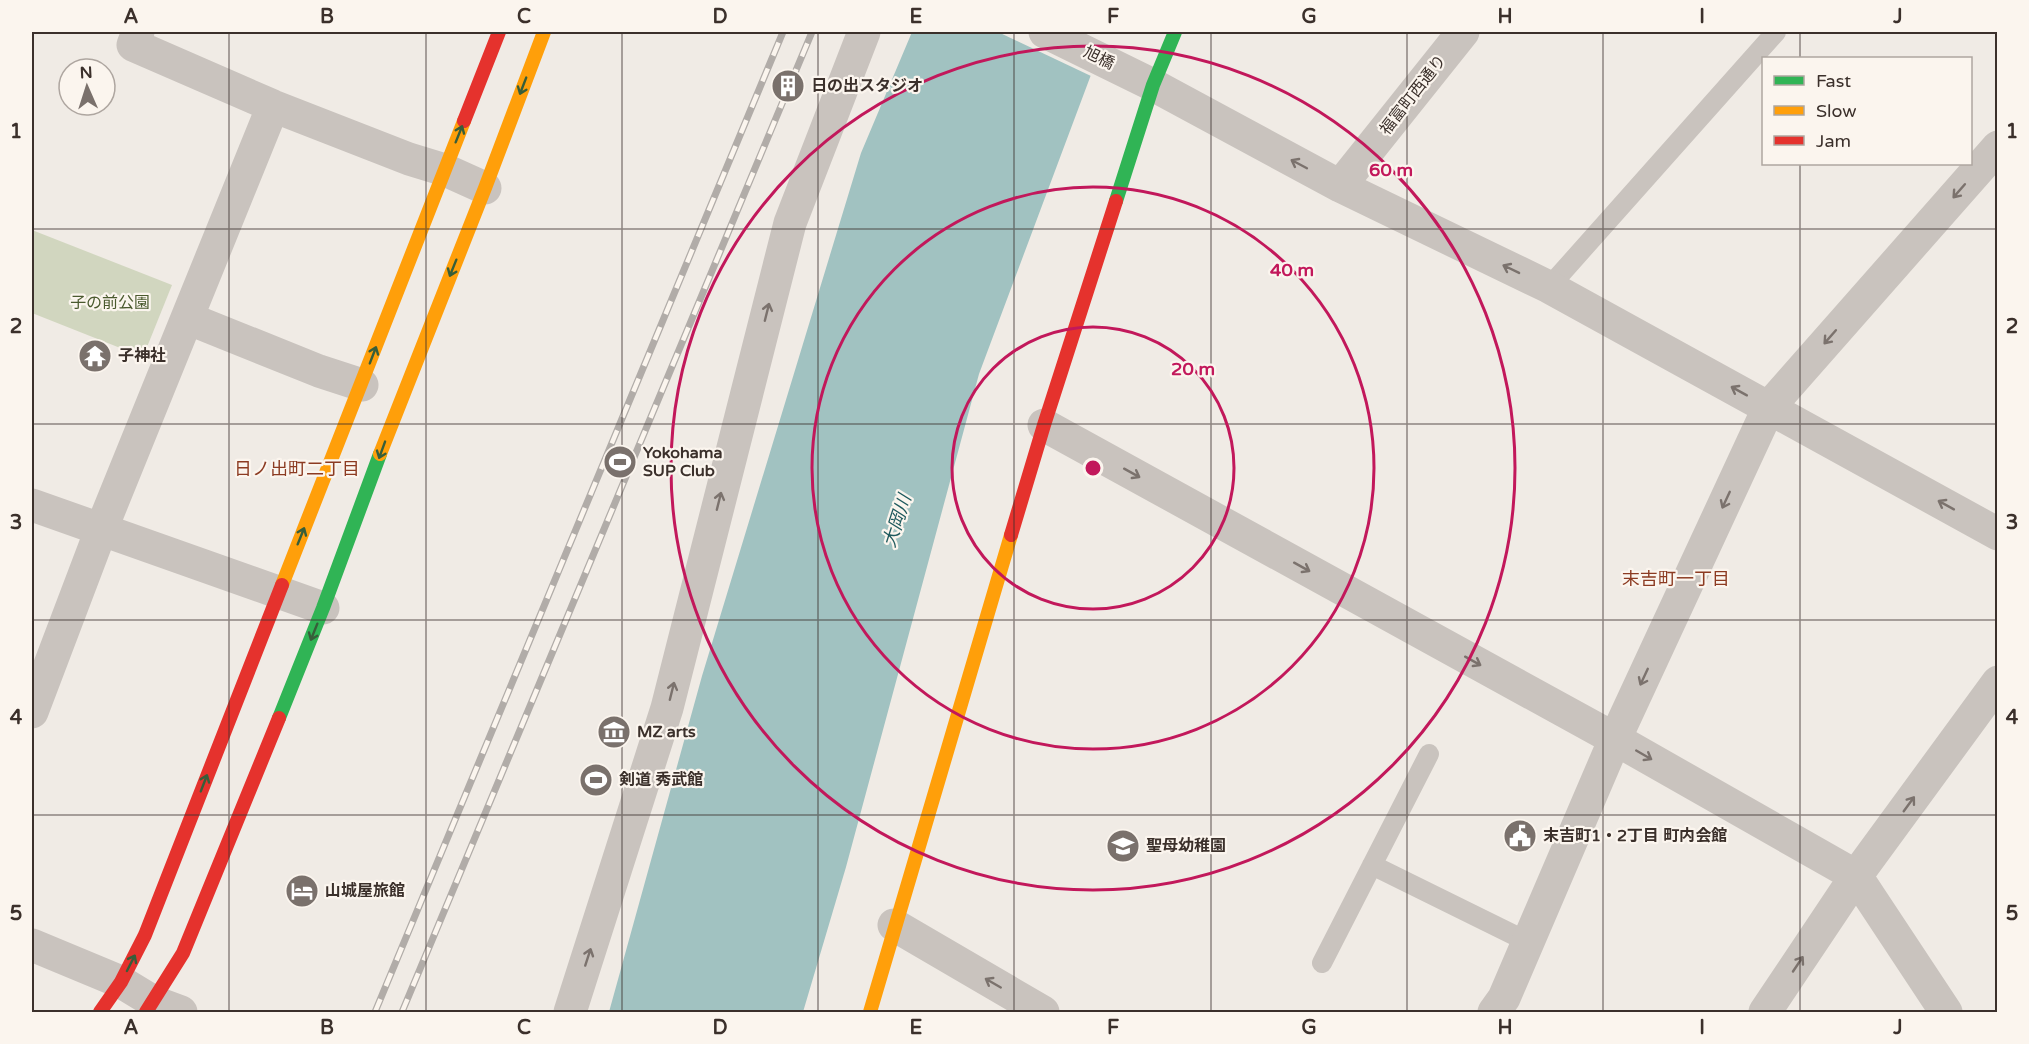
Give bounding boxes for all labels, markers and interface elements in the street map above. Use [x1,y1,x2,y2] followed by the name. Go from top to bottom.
[124,5,139,29] text: A
[320,5,334,29] text: B
[517,5,531,29] text: C
[712,5,728,29] text: D
[910,5,923,29] text: E
[1107,5,1119,29] text: F
[1301,5,1317,29] text: G
[1497,5,1513,29] text: H
[1699,5,1705,29] text: I
[1892,5,1903,29] text: J
[1080,42,1118,74] street label: 旭橋
[1376,51,1450,139] street label: 福富町西通り
[57,57,117,117] north arrow
[1762,57,1972,165] legend
[79,63,93,83] text: N
[770,68,806,104] building icon: 日の出スタジオ
[1816,70,1851,92] text: Fast
[517,76,528,95] one-way arrow
[811,76,923,96] place label: 日の出スタジオ
[1816,100,1857,122] text: Slow
[10,120,22,144] text: 1
[2006,120,2018,144] text: 1
[454,126,465,144] one-way arrow
[1816,130,1851,152] text: Jam
[1291,158,1308,170] one-way arrow
[1369,159,1413,181] text: 60 m
[1952,183,1966,198] one-way arrow
[447,258,458,277] one-way arrow
[1270,259,1314,281] text: 40 m
[1503,263,1521,274] one-way arrow
[70,293,150,313] park label: 子の前公園
[762,303,774,322] one-way arrow
[10,315,22,339] text: 2
[2006,315,2018,339] text: 2
[1823,329,1837,344] one-way arrow
[77,338,113,374] temple icon: 子神社
[118,346,166,366] place label: 子神社
[368,346,379,365] one-way arrow
[1171,358,1215,380] text: 20 m
[1731,385,1748,397] one-way arrow
[375,440,386,458] one-way arrow
[643,443,722,481] place label: Yokohama SUP Club
[602,444,638,480] sports icon: Yokohama SUP Club
[234,458,360,480] district label: 日ノ出町二丁目
[1083,458,1103,478] centre of rings
[1122,468,1140,479] one-way arrow
[878,490,916,550] water label: 大岡川
[1720,490,1731,508] one-way arrow
[714,492,726,511] one-way arrow
[1938,499,1955,511] one-way arrow
[10,511,22,535] text: 3
[2006,511,2018,535] text: 3
[296,528,307,546] one-way arrow
[1293,562,1311,573] one-way arrow
[1622,568,1730,590] district label: 末吉町一丁目
[307,622,318,641] one-way arrow
[1464,656,1482,667] one-way arrow
[1638,667,1650,685] one-way arrow
[666,681,678,700] one-way arrow
[10,706,23,730] text: 4
[2006,706,2019,730] text: 4
[596,714,632,750] museum icon: MZ arts
[637,722,696,742] place label: MZ arts
[1635,750,1652,762] one-way arrow
[578,762,614,798] sports icon: 剣道 秀武館
[619,770,703,790] place label: 剣道 秀武館
[199,774,210,792] one-way arrow
[1903,796,1915,812] one-way arrow
[1502,818,1538,854] public building icon: 末吉町1・2丁目 町内会館
[1543,826,1727,846] place label: 末吉町1・2丁目 町内会館
[1105,828,1141,864] school or university icon: 聖母幼稚園
[1146,836,1226,856] place label: 聖母幼稚園
[284,873,320,909] hotel icon: 山城屋旅館
[325,881,405,901] place label: 山城屋旅館
[10,902,22,926] text: 5
[2006,902,2018,926] text: 5
[583,948,594,967] one-way arrow
[125,954,137,972] one-way arrow
[1792,956,1804,973] one-way arrow
[985,977,1002,989] one-way arrow
[124,1016,139,1040] text: A
[320,1016,334,1040] text: B
[517,1016,531,1040] text: C
[712,1016,728,1040] text: D
[910,1016,923,1040] text: E
[1107,1016,1119,1040] text: F
[1301,1016,1317,1040] text: G
[1497,1016,1513,1040] text: H
[1699,1016,1705,1040] text: I
[1892,1016,1903,1040] text: J

